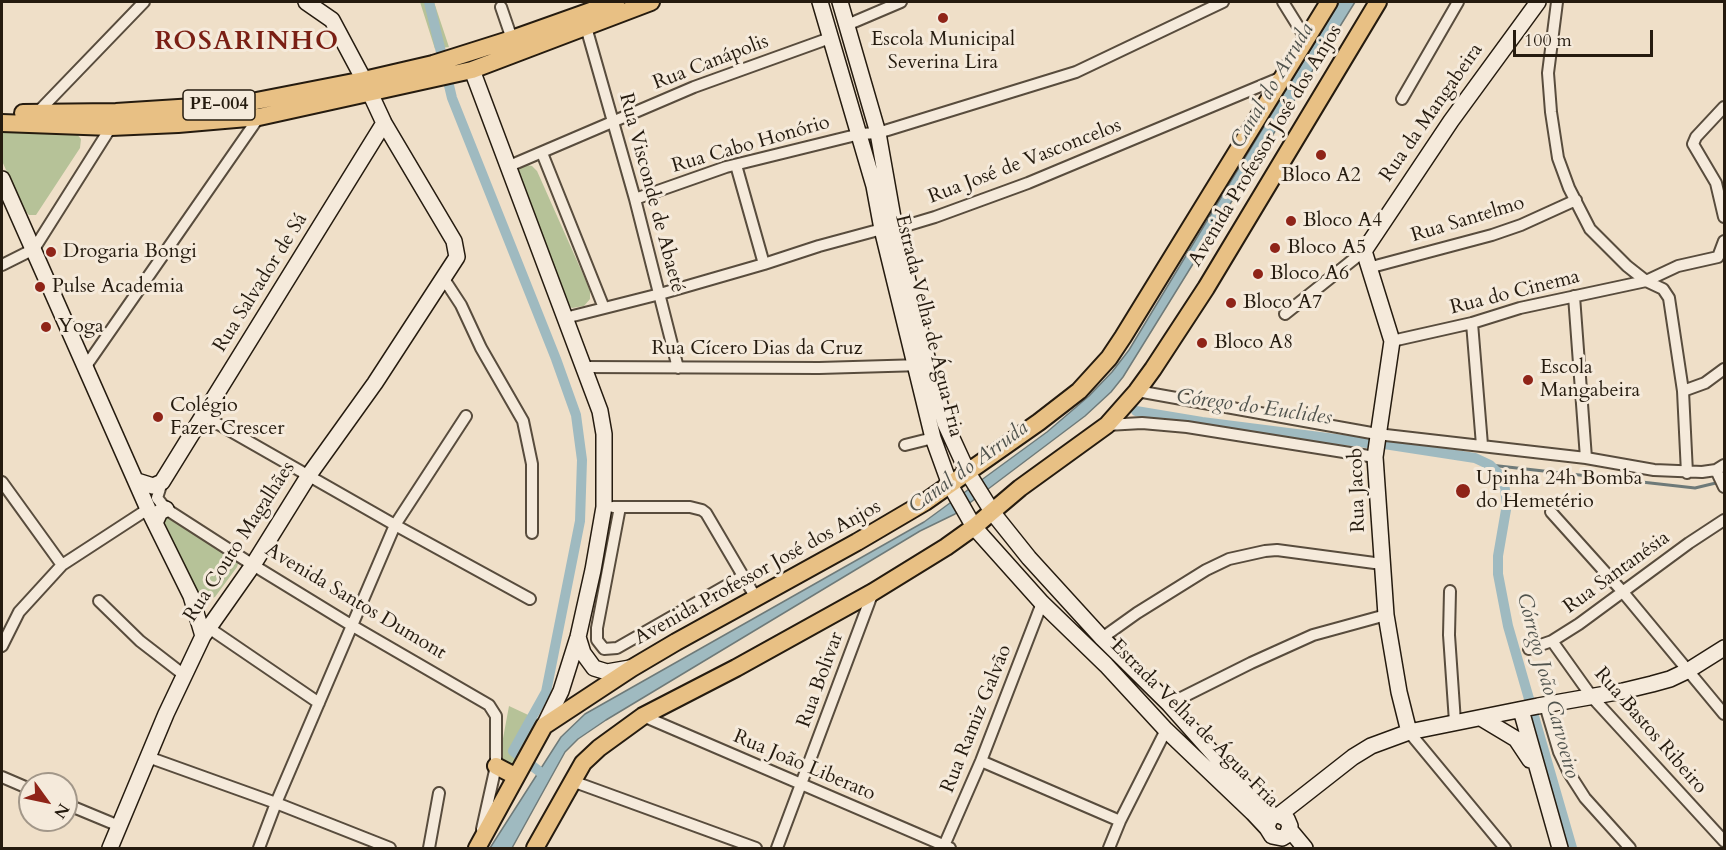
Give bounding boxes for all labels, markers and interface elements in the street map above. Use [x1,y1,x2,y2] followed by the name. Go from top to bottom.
[936,11,950,25] marker: Escola Municipal Severina Lira
[1516,18,1656,56] scale bar
[1226,19,1320,153] water label: Canal do Arruda
[1184,21,1348,271] street label: Avenida Professor José dos Anjos
[154,27,340,59] district label: ROSARINHO
[871,28,1015,75] place label: Escola Municipal Severina Lira
[1524,28,1572,53] text: 100 m
[650,30,772,96] street label: Rua Canápolis
[1375,39,1489,187] street label: Rua da Mangabeira
[183,90,255,120] road number: PE-004
[613,91,689,295] street label: Rua Visconde de Abaeté
[669,111,833,179] street label: Rua Cabo Honório
[925,114,1125,210] street label: Rua José de Vasconcelos
[1314,148,1328,162] marker: Bloco A2
[1281,164,1361,188] place label: Bloco A2
[1409,191,1527,249] street label: Rua Santelmo
[209,209,313,357] street label: Rua Salvador de Sá
[1303,209,1382,233] place label: Bloco A4
[889,212,967,440] street label: Estrada Velha de Água Fria
[1284,214,1298,228] marker: Bloco A4
[1287,236,1366,260] place label: Bloco A5
[63,240,197,264] place label: Drogaria Bongi
[1268,241,1282,255] marker: Bloco A5
[44,245,58,259] marker: Drogaria Bongi
[1270,262,1349,286] place label: Bloco A6
[1448,265,1582,321] street label: Rua do Cinema
[1251,267,1265,281] marker: Bloco A6
[52,275,184,299] place label: Pulse Academia
[33,280,47,294] marker: Pulse Academia
[1243,291,1322,315] place label: Bloco A7
[1224,296,1238,310] marker: Bloco A7
[58,315,104,339] place label: Yoga
[39,320,53,334] marker: Yoga
[1214,331,1293,355] place label: Bloco A8
[1195,336,1209,350] marker: Bloco A8
[651,337,863,361] street label: Rua Cícero Dias da Cruz
[1540,356,1640,403] place label: Escola Mangabeira
[1521,373,1535,387] marker: Escola Mangabeira
[1175,385,1333,431] water label: Córego do Euclides
[170,394,285,441] place label: Colégio Fazer Crescer
[151,410,165,424] marker: Colégio Fazer Crescer
[904,416,1034,520] water label: Canal do Arruda
[1345,447,1371,533] street label: Rua Jacob
[179,457,301,627] street label: Rua Couto Magalhães
[1476,467,1642,514] place label: Upinha 24h Bomba do Hemetério
[1454,482,1472,500] marker: Upinha 24h Bomba do Hemetério
[631,495,885,651] street label: Avenida Professor José dos Anjos
[1559,526,1675,620] street label: Rua Santanésia
[260,538,450,666] street label: Avenida Santos Dumont
[1510,591,1584,781] water label: Córrego João Carvoeiro
[793,629,849,731] street label: Rua Bolivar
[1105,635,1283,813] street label: Estrada Velha de Água Fria
[936,642,1018,796] street label: Rua Ramiz Galvão
[1588,663,1712,799] street label: Rua Bastos Ribeiro
[729,725,879,807] street label: Rua João Liberato
[18,772,78,832] north arrow
[48,799,74,823] text: N

